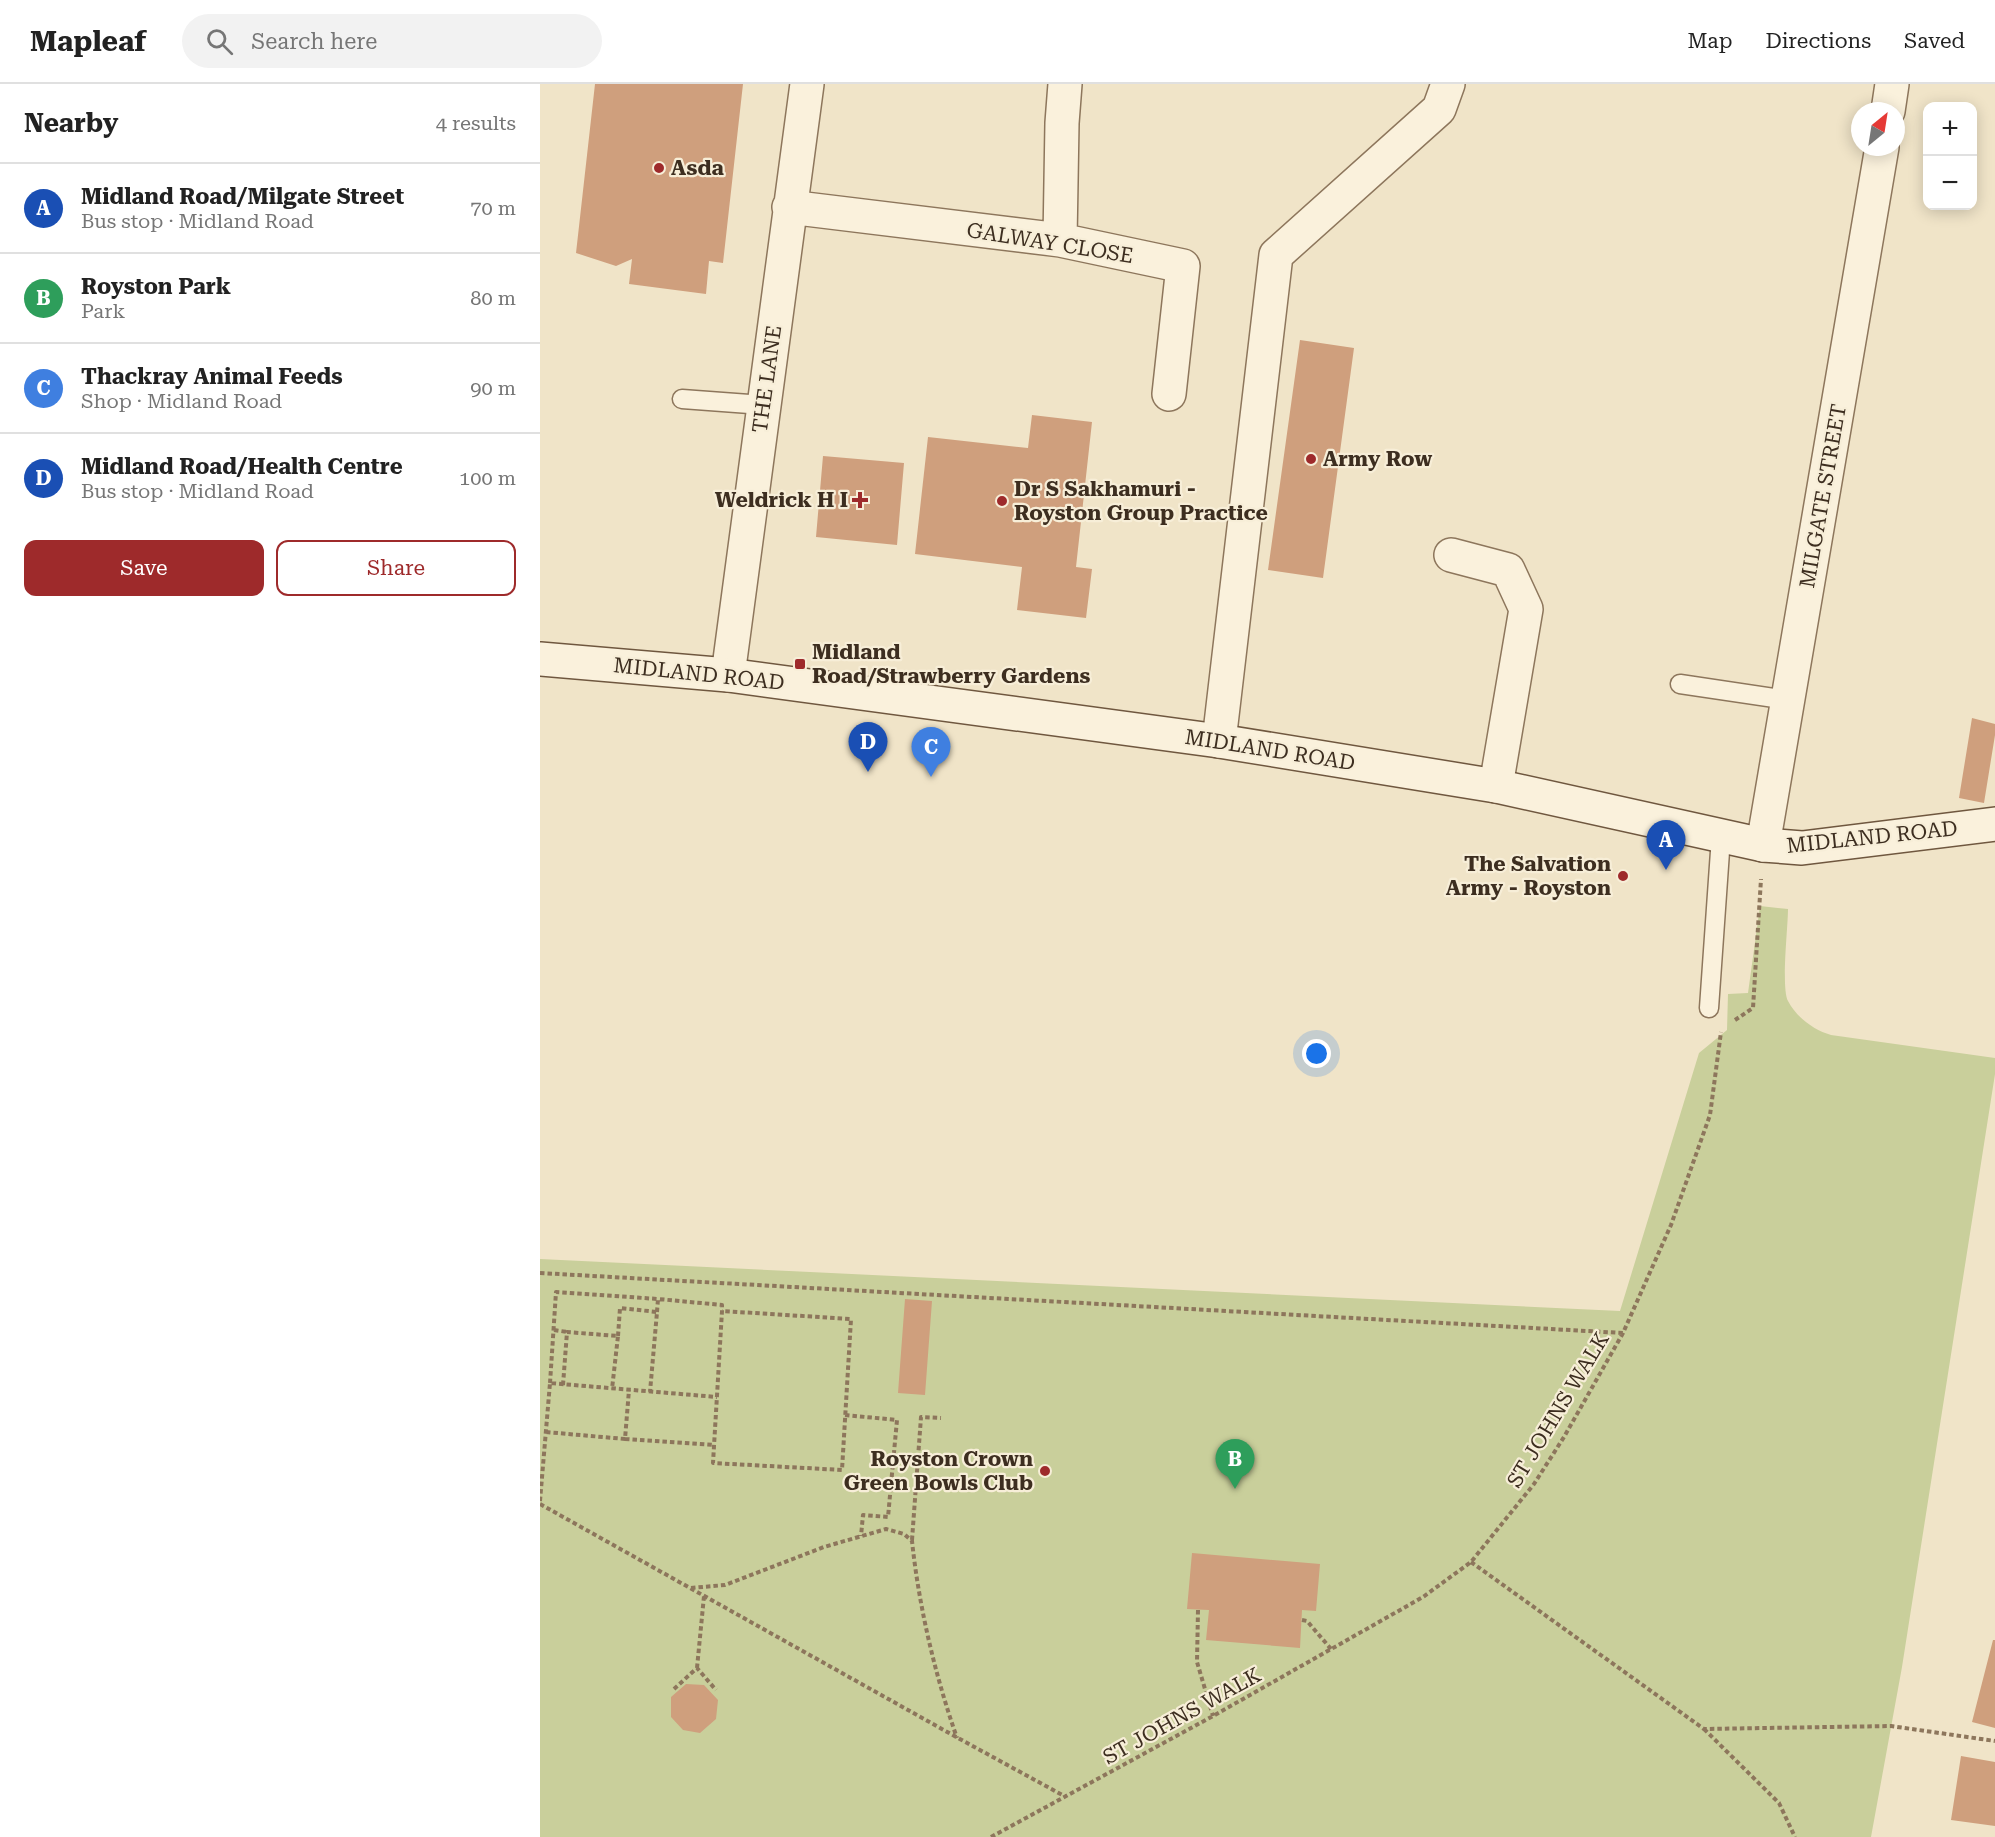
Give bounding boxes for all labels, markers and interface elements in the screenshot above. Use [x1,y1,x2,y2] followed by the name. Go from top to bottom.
[182,14,602,68] search box
[30,25,146,58] text: Mapleaf
[203,25,236,58] icon: search
[251,29,377,54] text: Search here
[1688,29,1732,53] text: Map
[1765,29,1871,53] text: Directions
[1904,29,1965,53] text: Saved
[1851,102,1905,156] north arrow
[1923,102,1977,210] map controls
[1923,102,1977,156] button: +
[24,108,118,138] text: Nearby
[436,111,516,135] text: 4 results
[671,156,724,180] place label: Asda
[1923,156,1977,210] button: −
[652,161,666,175] marker: Asda
[81,184,404,209] text: Midland Road/Milgate Street
[36,196,51,220] text: A
[470,196,516,220] text: 70 m
[81,209,314,233] text: Bus stop · Midland Road
[965,218,1135,268] street label: GALWAY CLOSE
[81,274,231,299] text: Royston Park
[36,286,51,310] text: B
[470,286,516,310] text: 80 m
[81,299,125,323] text: Park
[748,324,786,434] street label: THE LANE
[81,364,343,389] text: Thackray Animal Feeds
[37,376,51,400] text: C
[470,376,516,400] text: 90 m
[81,389,282,413] text: Shop · Midland Road
[1795,402,1851,590] street label: MILGATE STREET
[1323,447,1432,471] place label: Army Row
[1304,452,1318,466] marker: Army Row
[81,454,403,479] text: Midland Road/Health Centre
[35,466,52,490] text: D
[459,466,516,490] text: 100 m
[1014,477,1268,525] place label: Dr S Sakhamuri - Royston Group Practice
[81,479,314,503] text: Bus stop · Midland Road
[715,488,848,512] place label: Weldrick H I
[853,493,867,507] marker: Weldrick H I
[995,494,1009,508] marker: Dr S Sakhamuri - Royston Group Practice
[24,540,264,596] button: Save
[276,540,516,596] button: Share
[812,640,1091,688] place label: Midland Road/Strawberry Gardens
[612,653,786,695] street label: MIDLAND ROAD
[793,657,807,671] marker: Midland Road/Strawberry Gardens
[848,722,888,772] pin: D
[1183,725,1357,775] street label: MIDLAND ROAD
[912,728,950,777] pin: C
[1785,816,1959,858] street label: MIDLAND ROAD
[1646,820,1686,870] pin: A
[1446,852,1611,900] place label: The Salvation Army - Royston
[1616,869,1630,883] marker: The Salvation Army - Royston
[1302,1039,1331,1068] your location
[1502,1328,1614,1492] street label: ST JOHNS WALK
[1216,1440,1254,1489] pin: B
[844,1447,1033,1495] place label: Royston Crown Green Bowls Club
[1038,1464,1052,1478] marker: Royston Crown Green Bowls Club
[1099,1663,1265,1769] street label: ST JOHNS WALK

